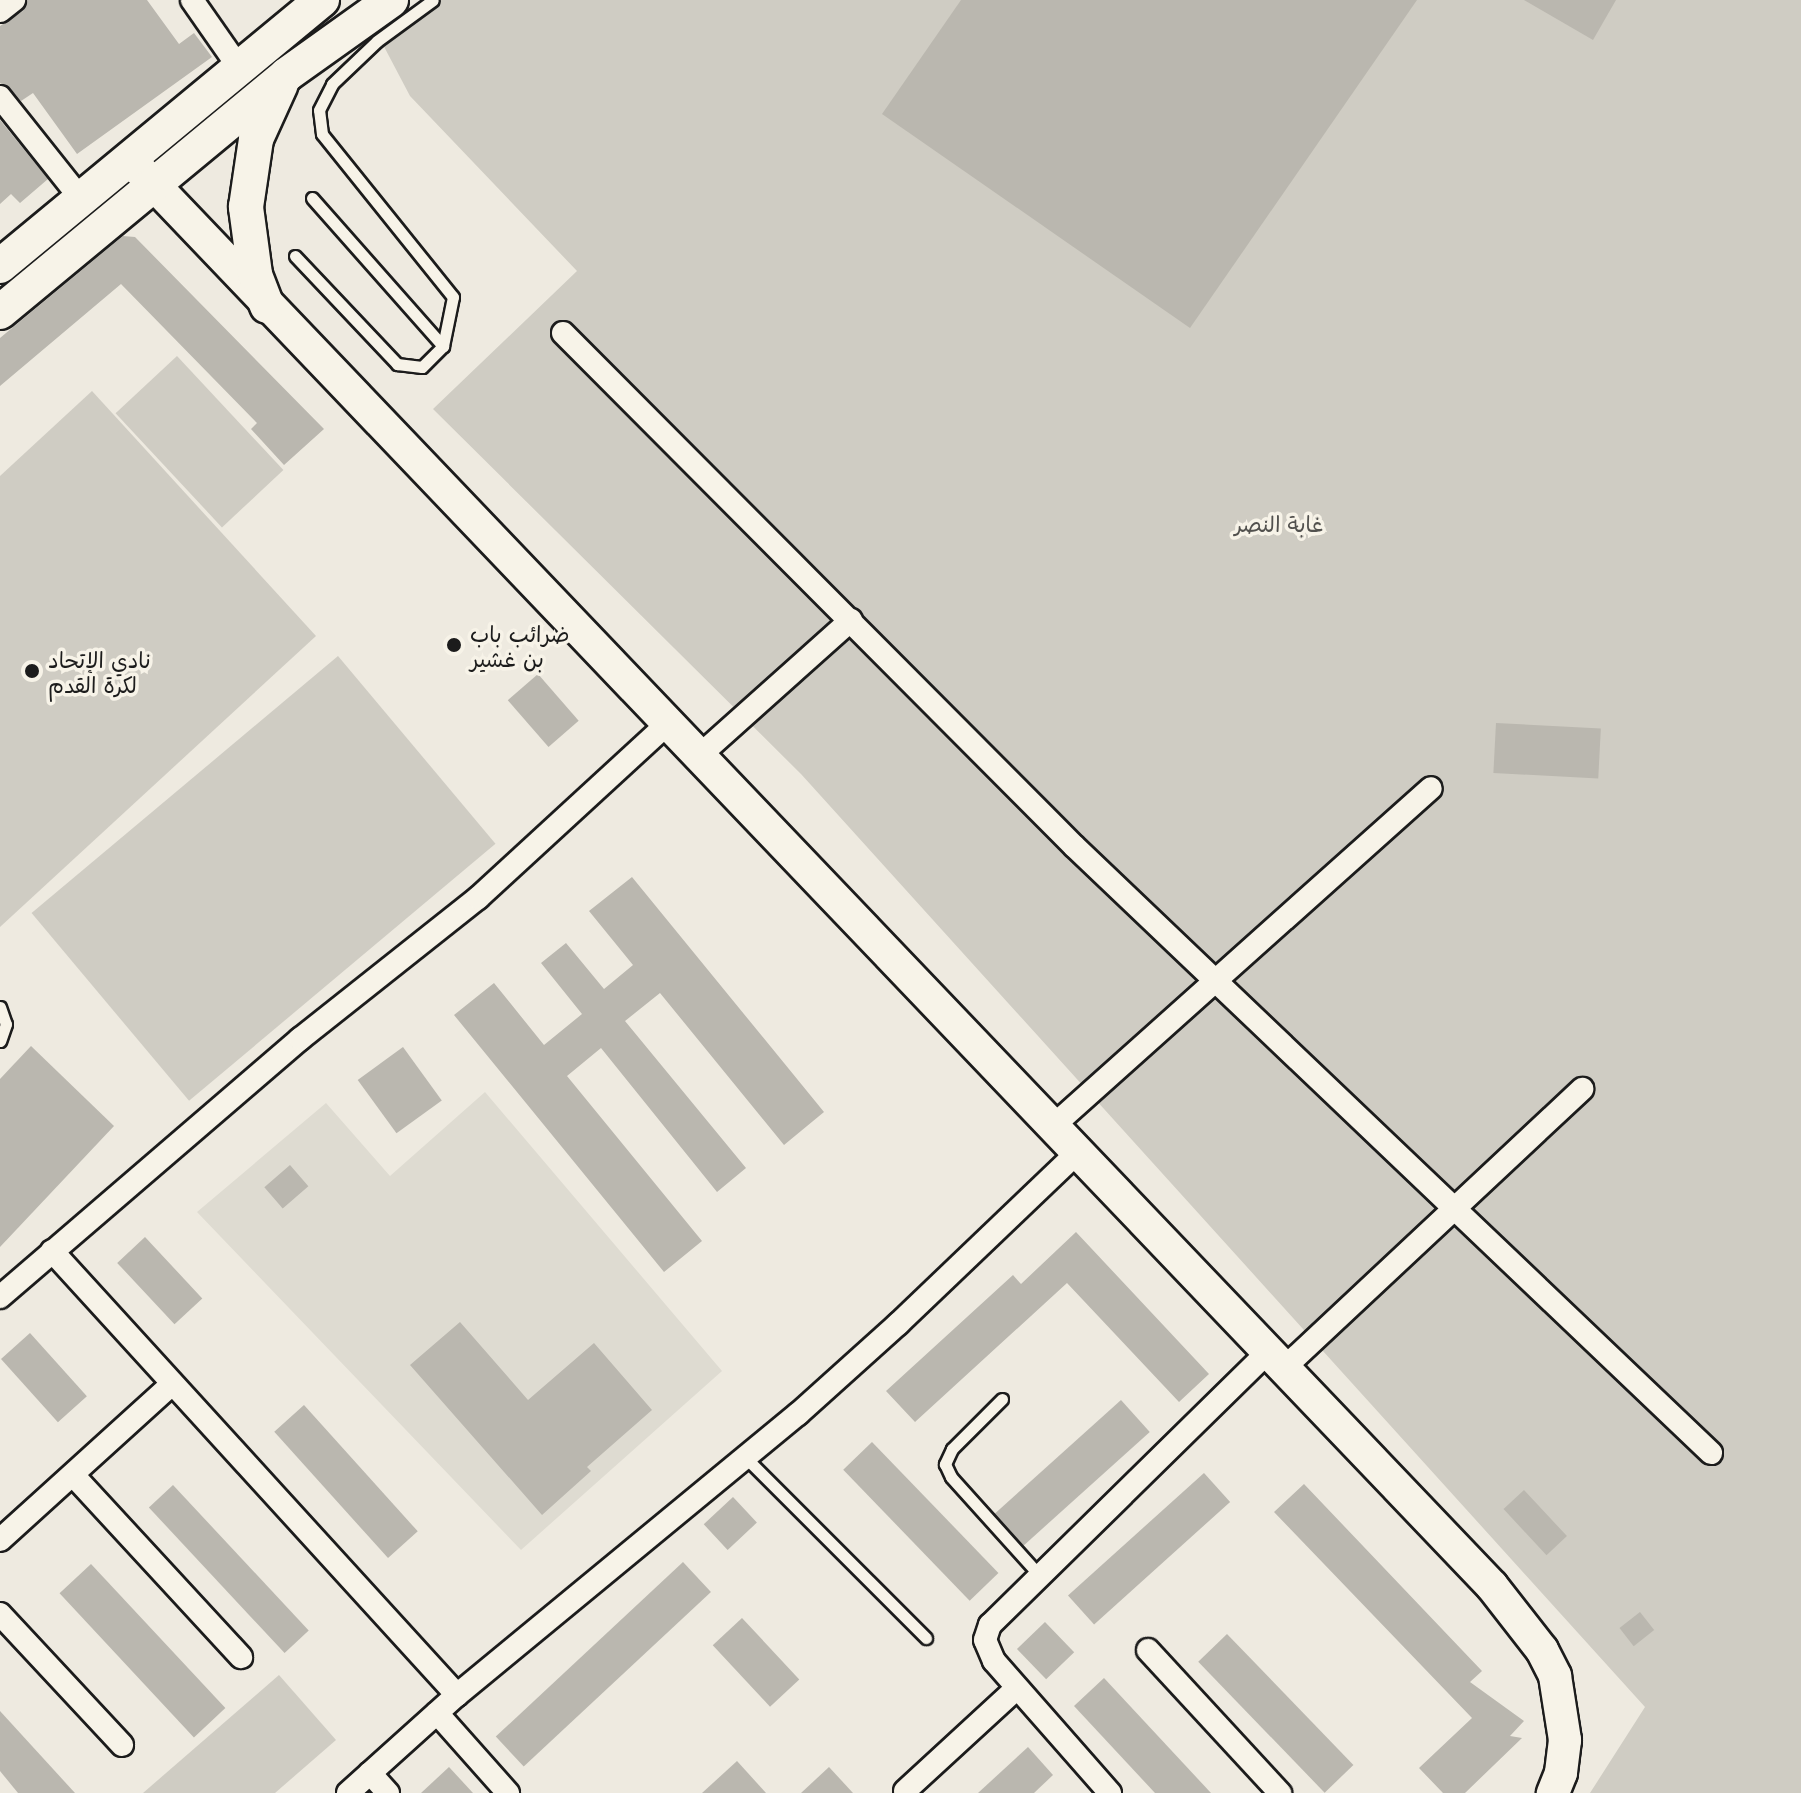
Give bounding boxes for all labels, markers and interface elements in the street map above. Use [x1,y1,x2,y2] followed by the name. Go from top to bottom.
[1235,510,1323,536] park label: غابة النصر
[470,619,569,670] place label: ضرائب باب بن غشير
[445,636,463,654] marker: ضرائب باب بن غشير
[48,645,151,696] place label: نادي الإتحاد لكرة القدم
[23,662,41,680] marker: نادي الإتحاد لكرة القدم

